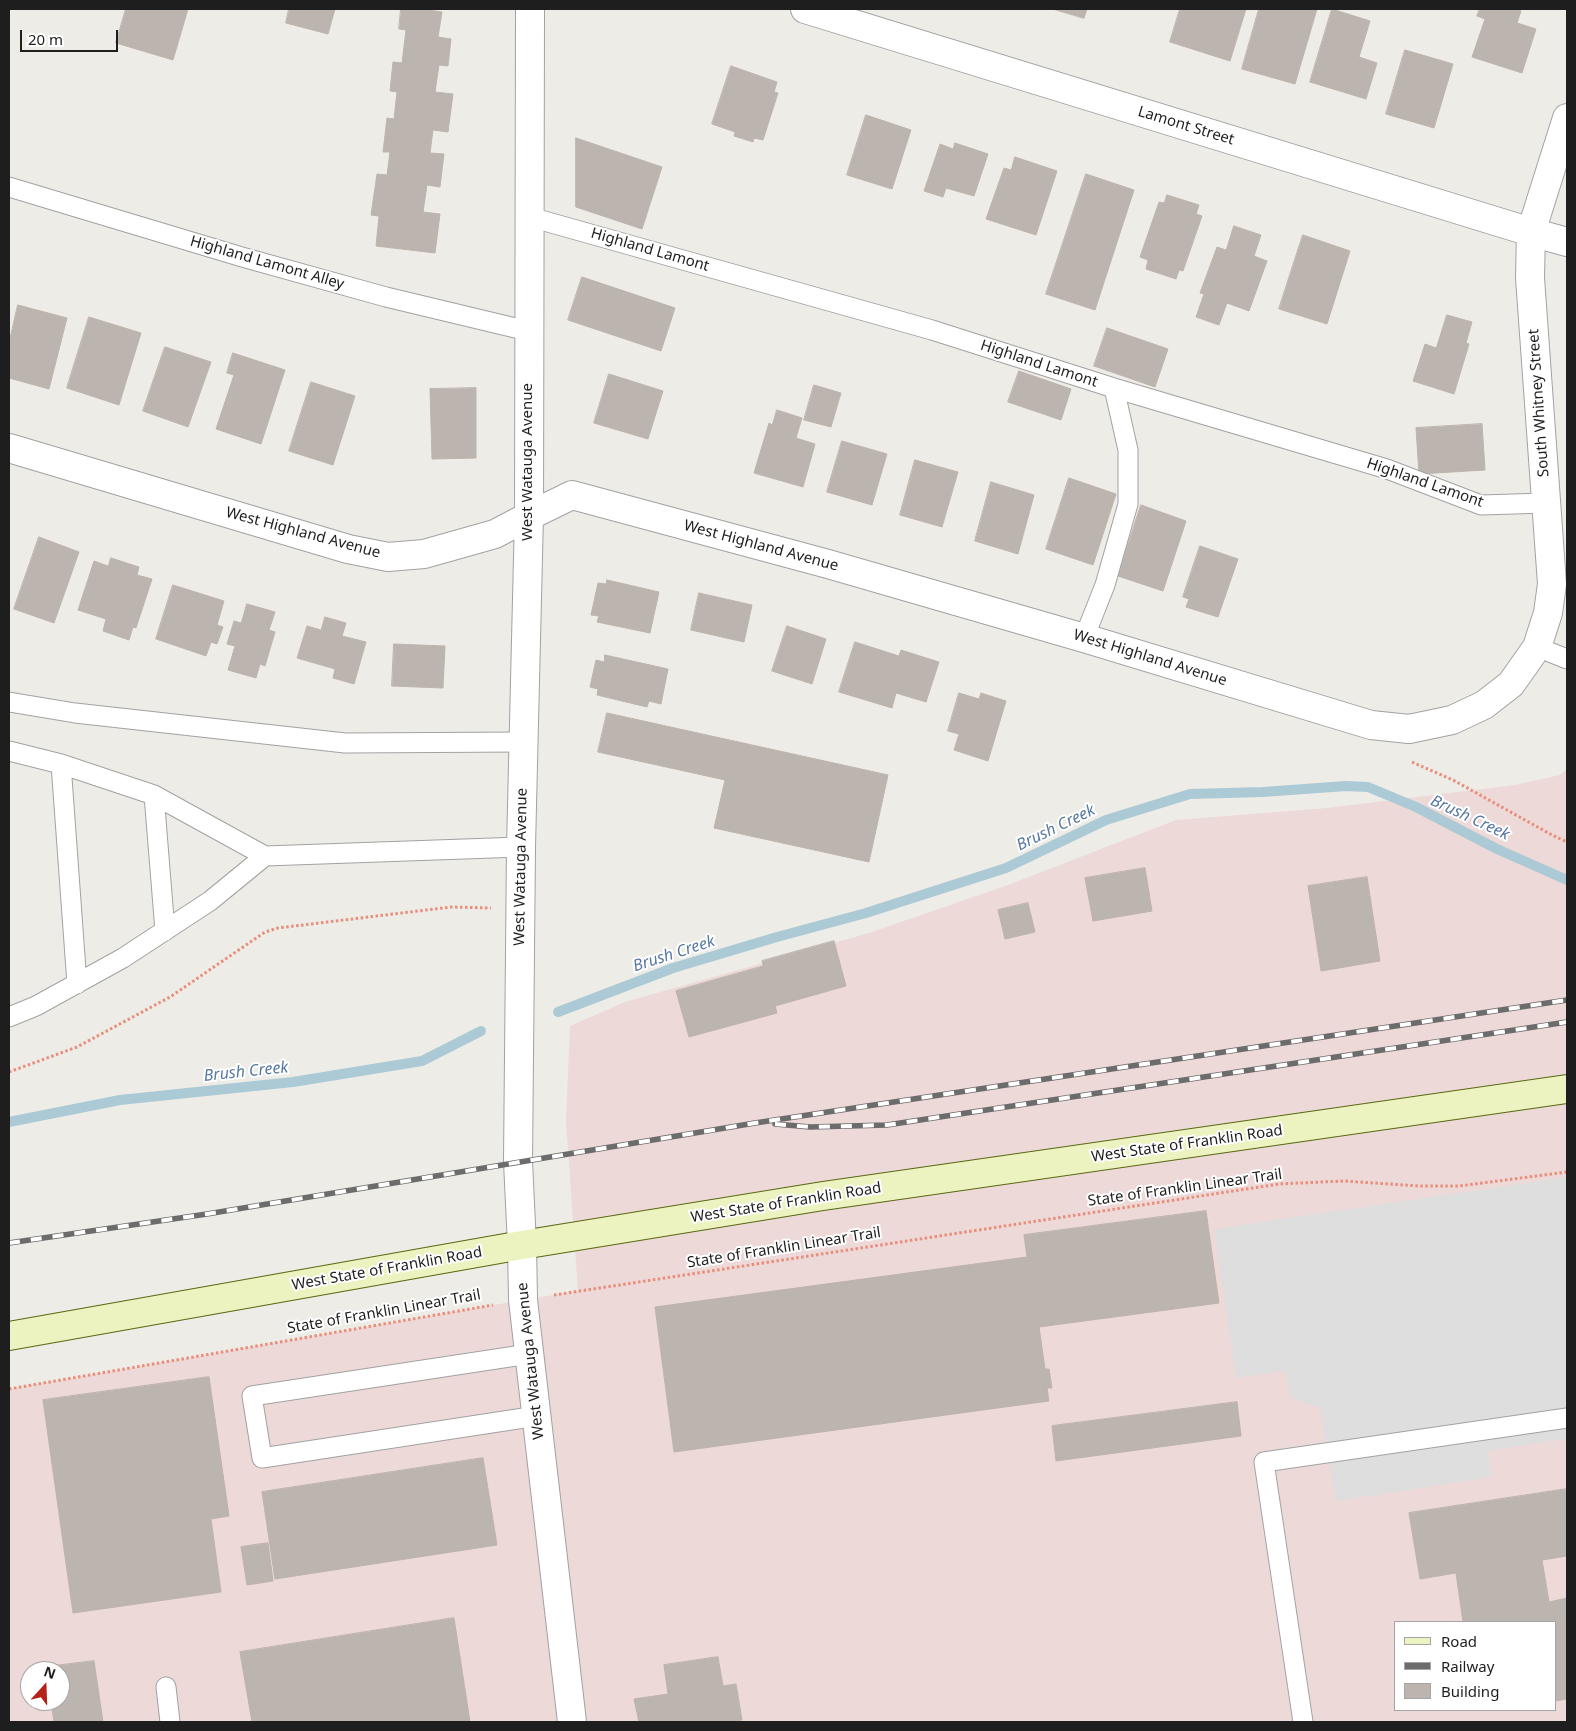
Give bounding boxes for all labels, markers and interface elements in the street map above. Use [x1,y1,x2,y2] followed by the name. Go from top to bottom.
[22,20,120,52] scale bar
[28,29,63,49] text: 20 m
[1136,103,1236,149] street label: Lamont Street
[589,225,711,275] street label: Highland Lamont
[188,232,346,294] street label: Highland Lamont Alley
[1525,328,1553,478] street label: South Whitney Street
[978,337,1100,391] street label: Highland Lamont
[519,383,537,541] street label: West Watauga Avenue
[1364,455,1486,511] street label: Highland Lamont
[224,504,382,562] street label: West Highland Avenue
[682,517,840,575] street label: West Highland Avenue
[1071,626,1229,690] street label: West Highland Avenue
[511,788,531,946] street label: West Watauga Avenue
[1427,791,1513,845] water label: Brush Creek
[1014,801,1098,855] water label: Brush Creek
[631,932,717,976] water label: Brush Creek
[203,1058,289,1086] water label: Brush Creek
[1090,1122,1284,1166] street label: West State of Franklin Road
[1087,1165,1283,1211] street label: State of Franklin Linear Trail
[689,1179,883,1227] street label: West State of Franklin Road
[686,1224,882,1272] street label: State of Franklin Linear Trail
[290,1243,484,1295] street label: West State of Franklin Road
[514,1282,548,1440] street label: West Watauga Avenue
[286,1286,482,1338] street label: State of Franklin Linear Trail
[1394,1621,1556,1711] legend
[1441,1631,1477,1651] text: Road
[1441,1656,1494,1676] text: Railway
[20,1661,70,1711] north arrow
[41,1661,59,1683] text: N
[1441,1681,1499,1701] text: Building

